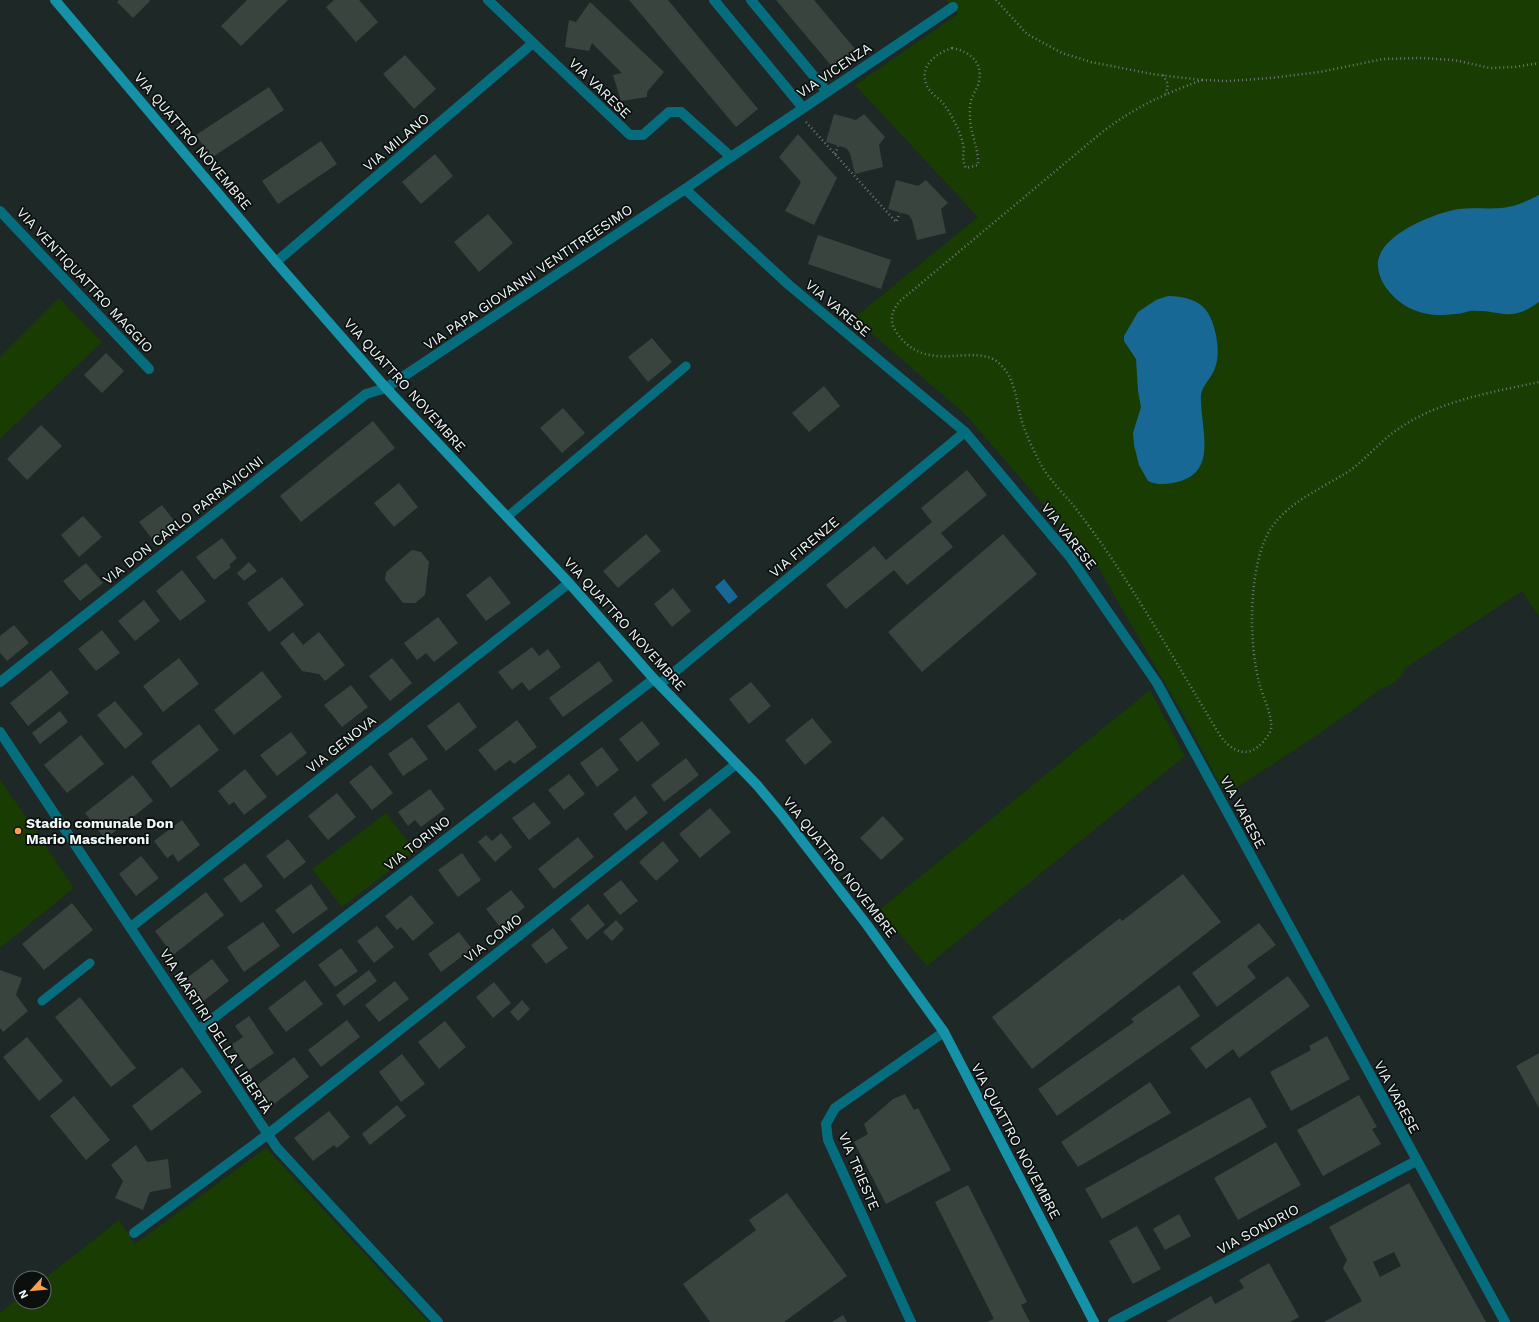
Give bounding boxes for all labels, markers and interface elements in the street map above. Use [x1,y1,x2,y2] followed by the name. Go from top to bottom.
[794,39,874,101] street label: VIA VICENZA
[566,55,634,122] street label: VIA VARESE
[131,69,255,213] street label: VIA QUATTRO NOVEMBRE
[360,110,432,174] street label: VIA MILANO
[421,201,635,353] street label: VIA PAPA GIOVANNI VENTITREESIMO
[14,204,156,356] street label: VIA VENTIQUATTRO MAGGIO
[802,276,874,340] street label: VIA VARESE
[341,315,469,455] street label: VIA QUATTRO NOVEMBRE
[100,452,266,588] street label: VIA DON CARLO PARRAVICINI
[1038,500,1100,572] street label: VIA VARESE
[766,513,842,581] street label: VIA FIRENZE
[561,554,689,694] street label: VIA QUATTRO NOVEMBRE
[303,712,379,776] street label: VIA GENOVA
[1217,773,1269,851] street label: VIA VARESE
[780,794,900,941] street label: VIA QUATTRO NOVEMBRE
[381,812,453,874] street label: VIA TORINO
[26,815,173,847] place label: Stadio comunale Don Mario Mascheroni
[13,826,23,836] marker: Stadio comunale Don Mario Mascheroni
[461,910,525,966] street label: VIA COMO
[157,946,275,1116] street label: VIA MARTIRI DELLA LIBERTÀ
[1371,1058,1423,1136] street label: VIA VARESE
[968,1060,1064,1222] street label: VIA QUATTRO NOVEMBRE
[835,1130,883,1212] street label: VIA TRIESTE
[1214,1201,1302,1257] street label: VIA SONDRIO
[12,1270,52,1310] north arrow
[16,1288,31,1301] text: N

